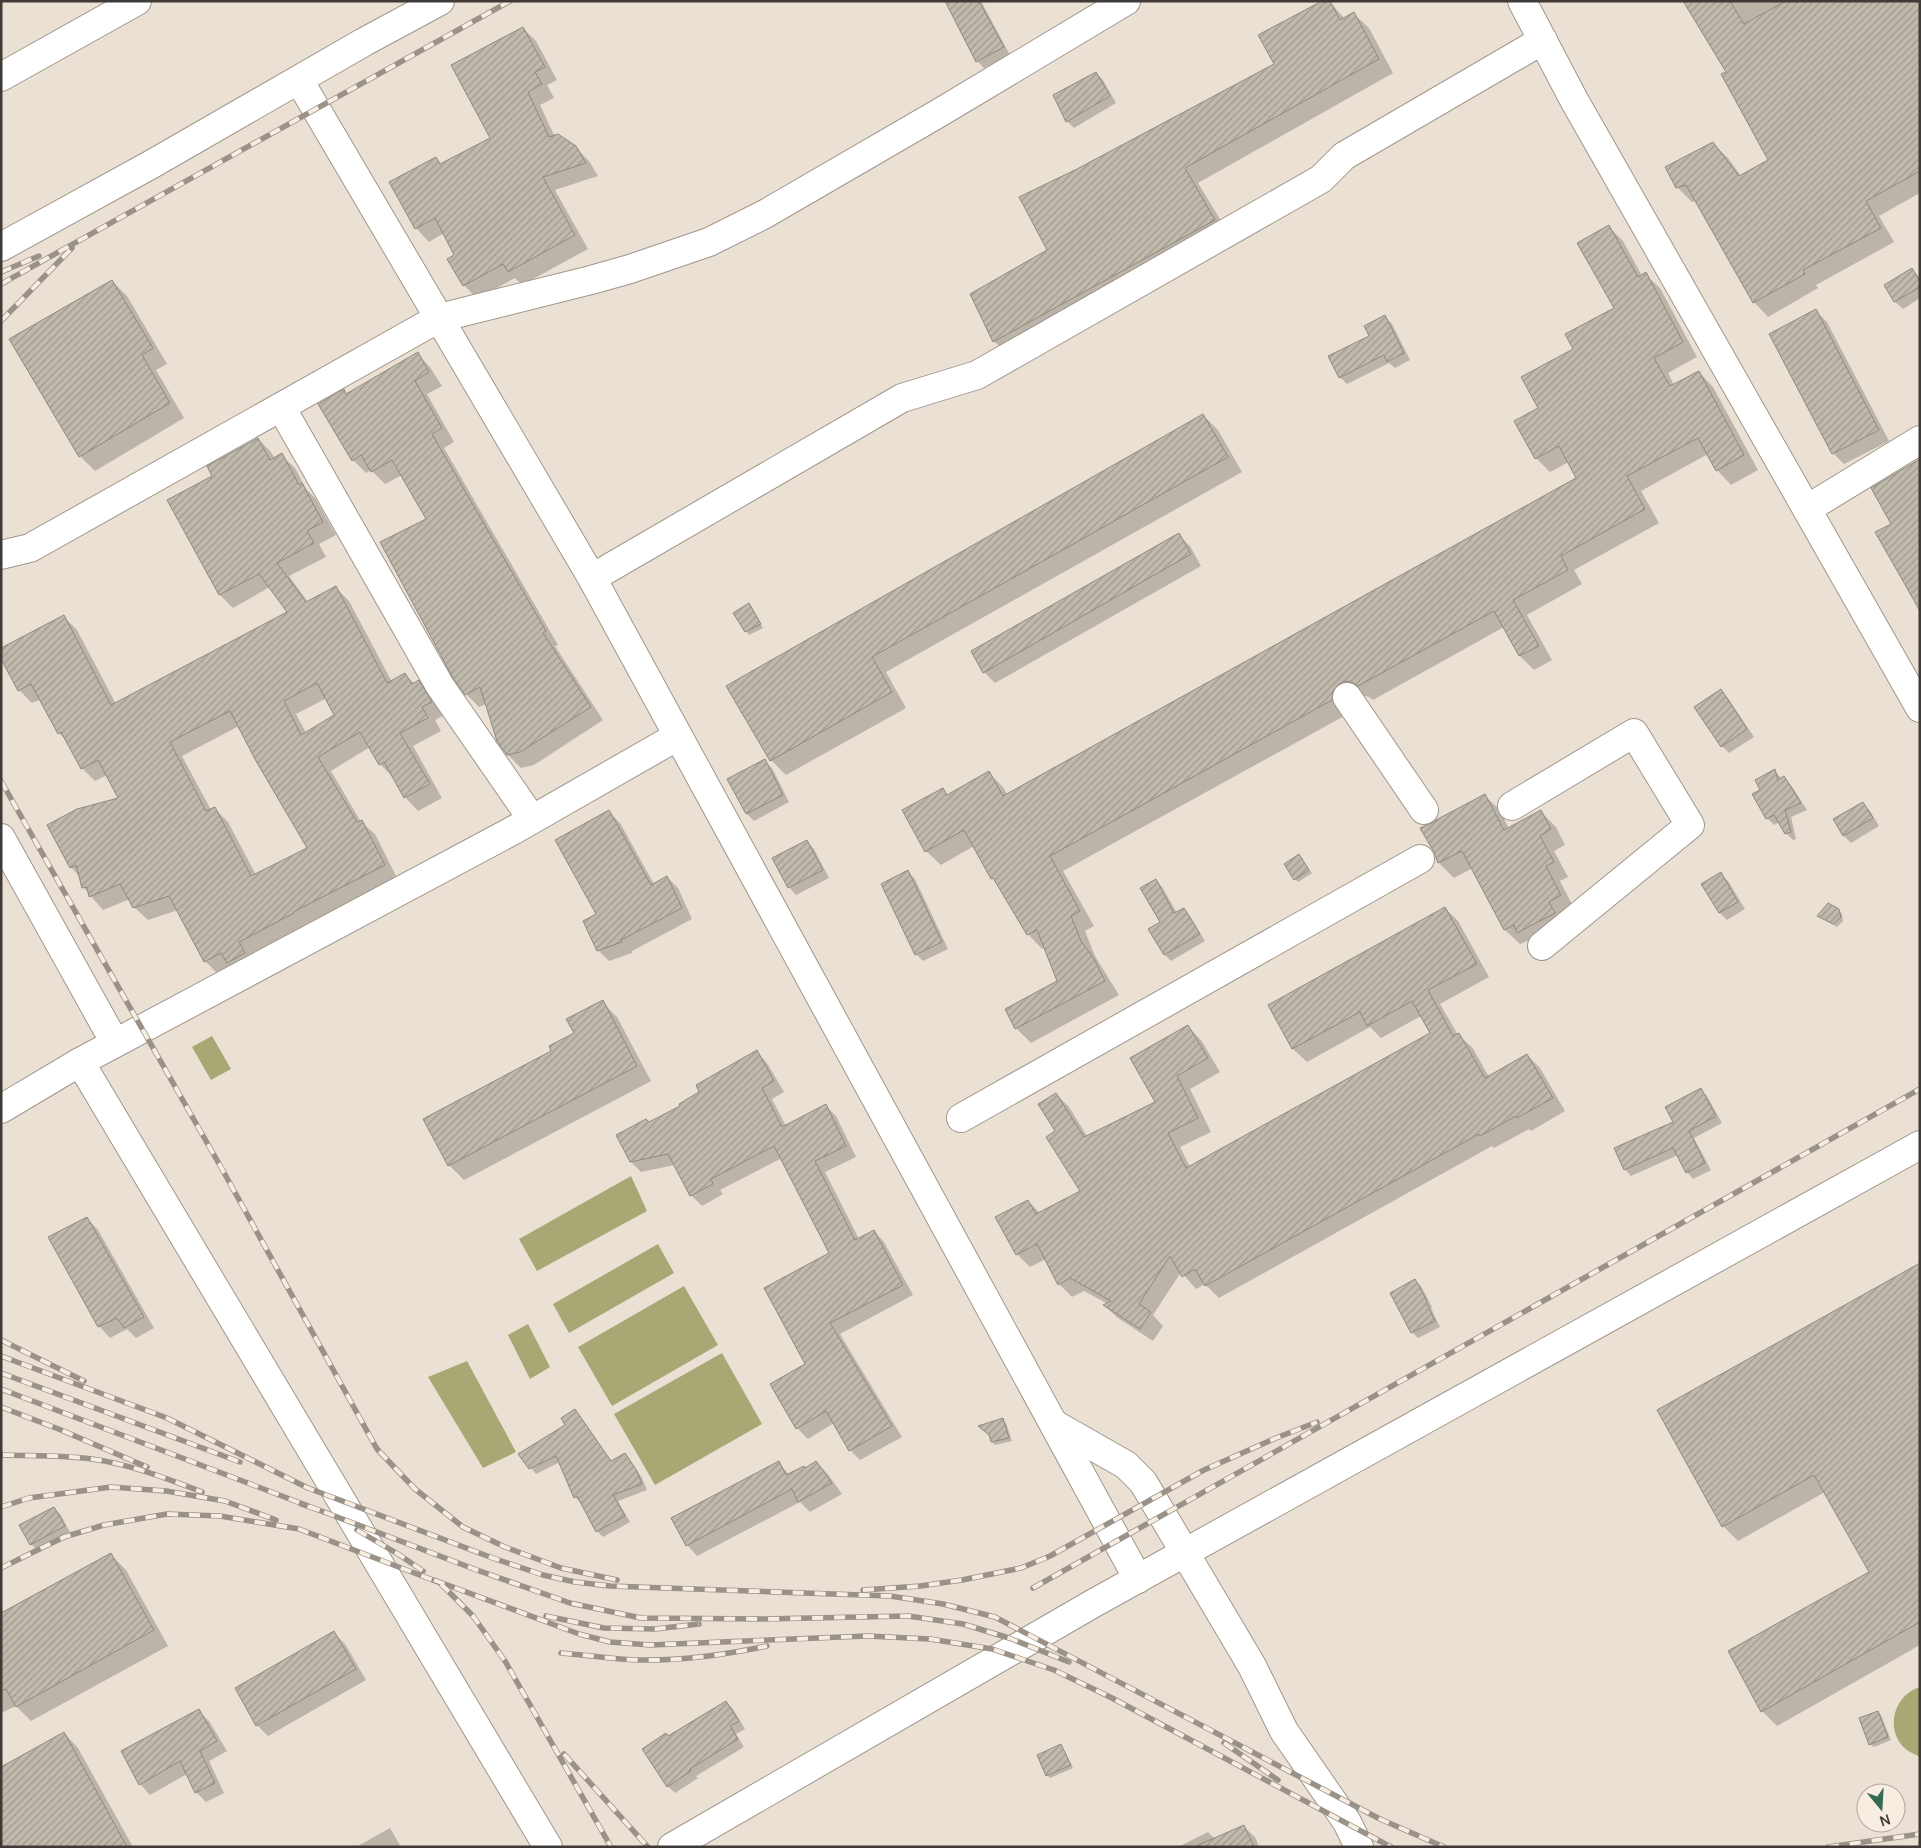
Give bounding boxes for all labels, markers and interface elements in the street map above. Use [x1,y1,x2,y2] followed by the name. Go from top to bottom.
[1856,1783,1906,1833] north arrow
[1877,1810,1893,1831] text: N

